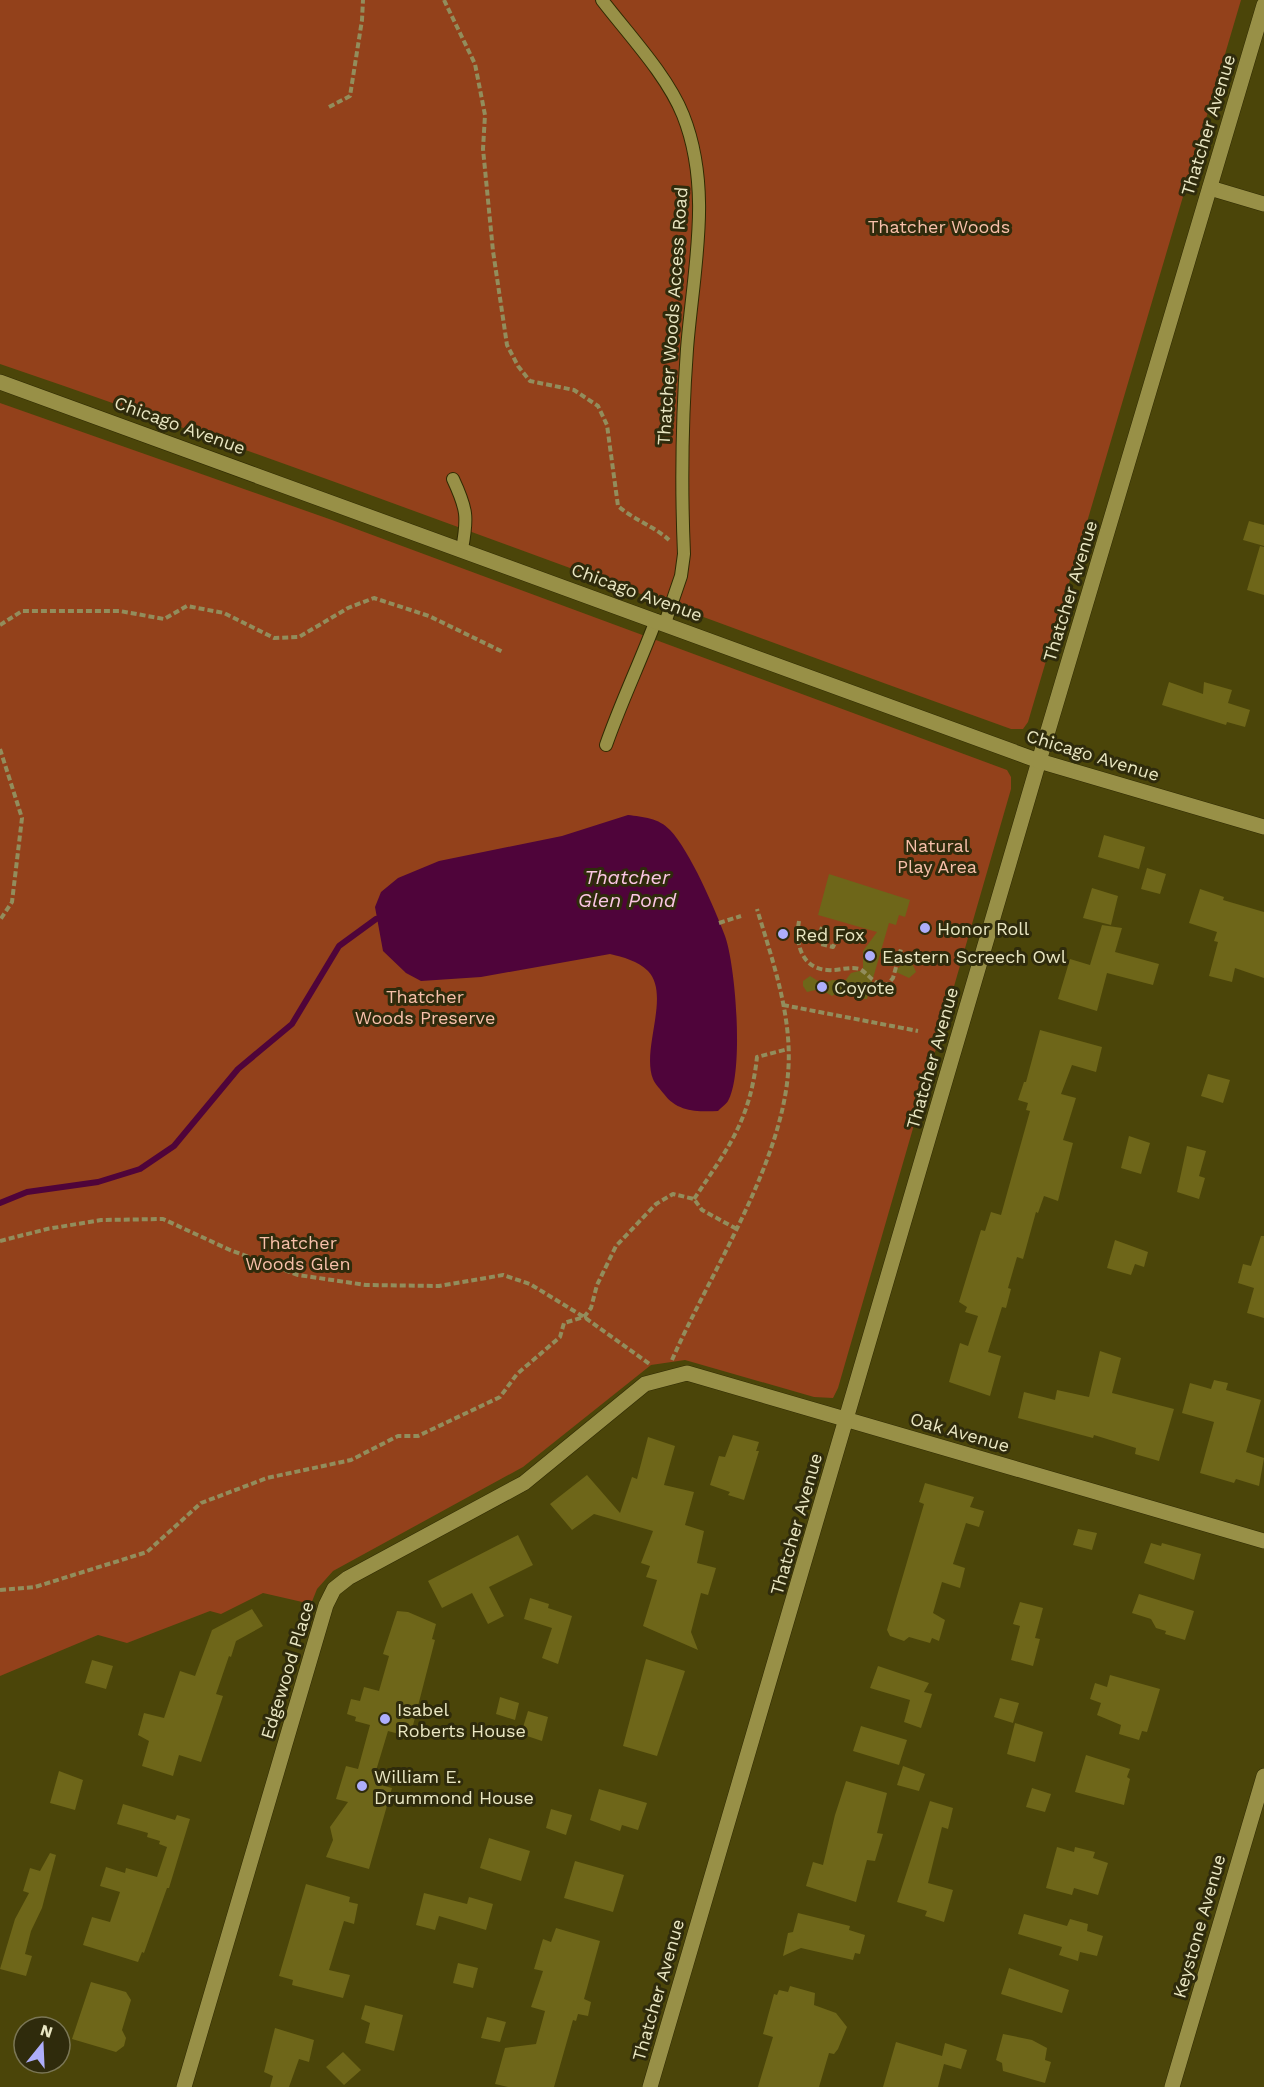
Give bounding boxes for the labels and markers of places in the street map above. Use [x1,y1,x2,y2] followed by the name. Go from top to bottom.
[937,918,1030,939] place label: Honor Roll
[918,921,932,935] marker: Honor Roll
[795,924,864,945] place label: Red Fox
[776,927,790,941] marker: Red Fox
[882,946,1067,967] place label: Eastern Screech Owl
[863,949,877,963] marker: Eastern Screech Owl
[834,977,895,998] place label: Coyote
[815,980,829,994] marker: Coyote
[397,1699,526,1741] place label: Isabel Roberts House
[378,1712,392,1726] marker: Isabel Roberts House
[374,1766,534,1808] place label: William E. Drummond House
[355,1779,369,1793] marker: William E. Drummond House

